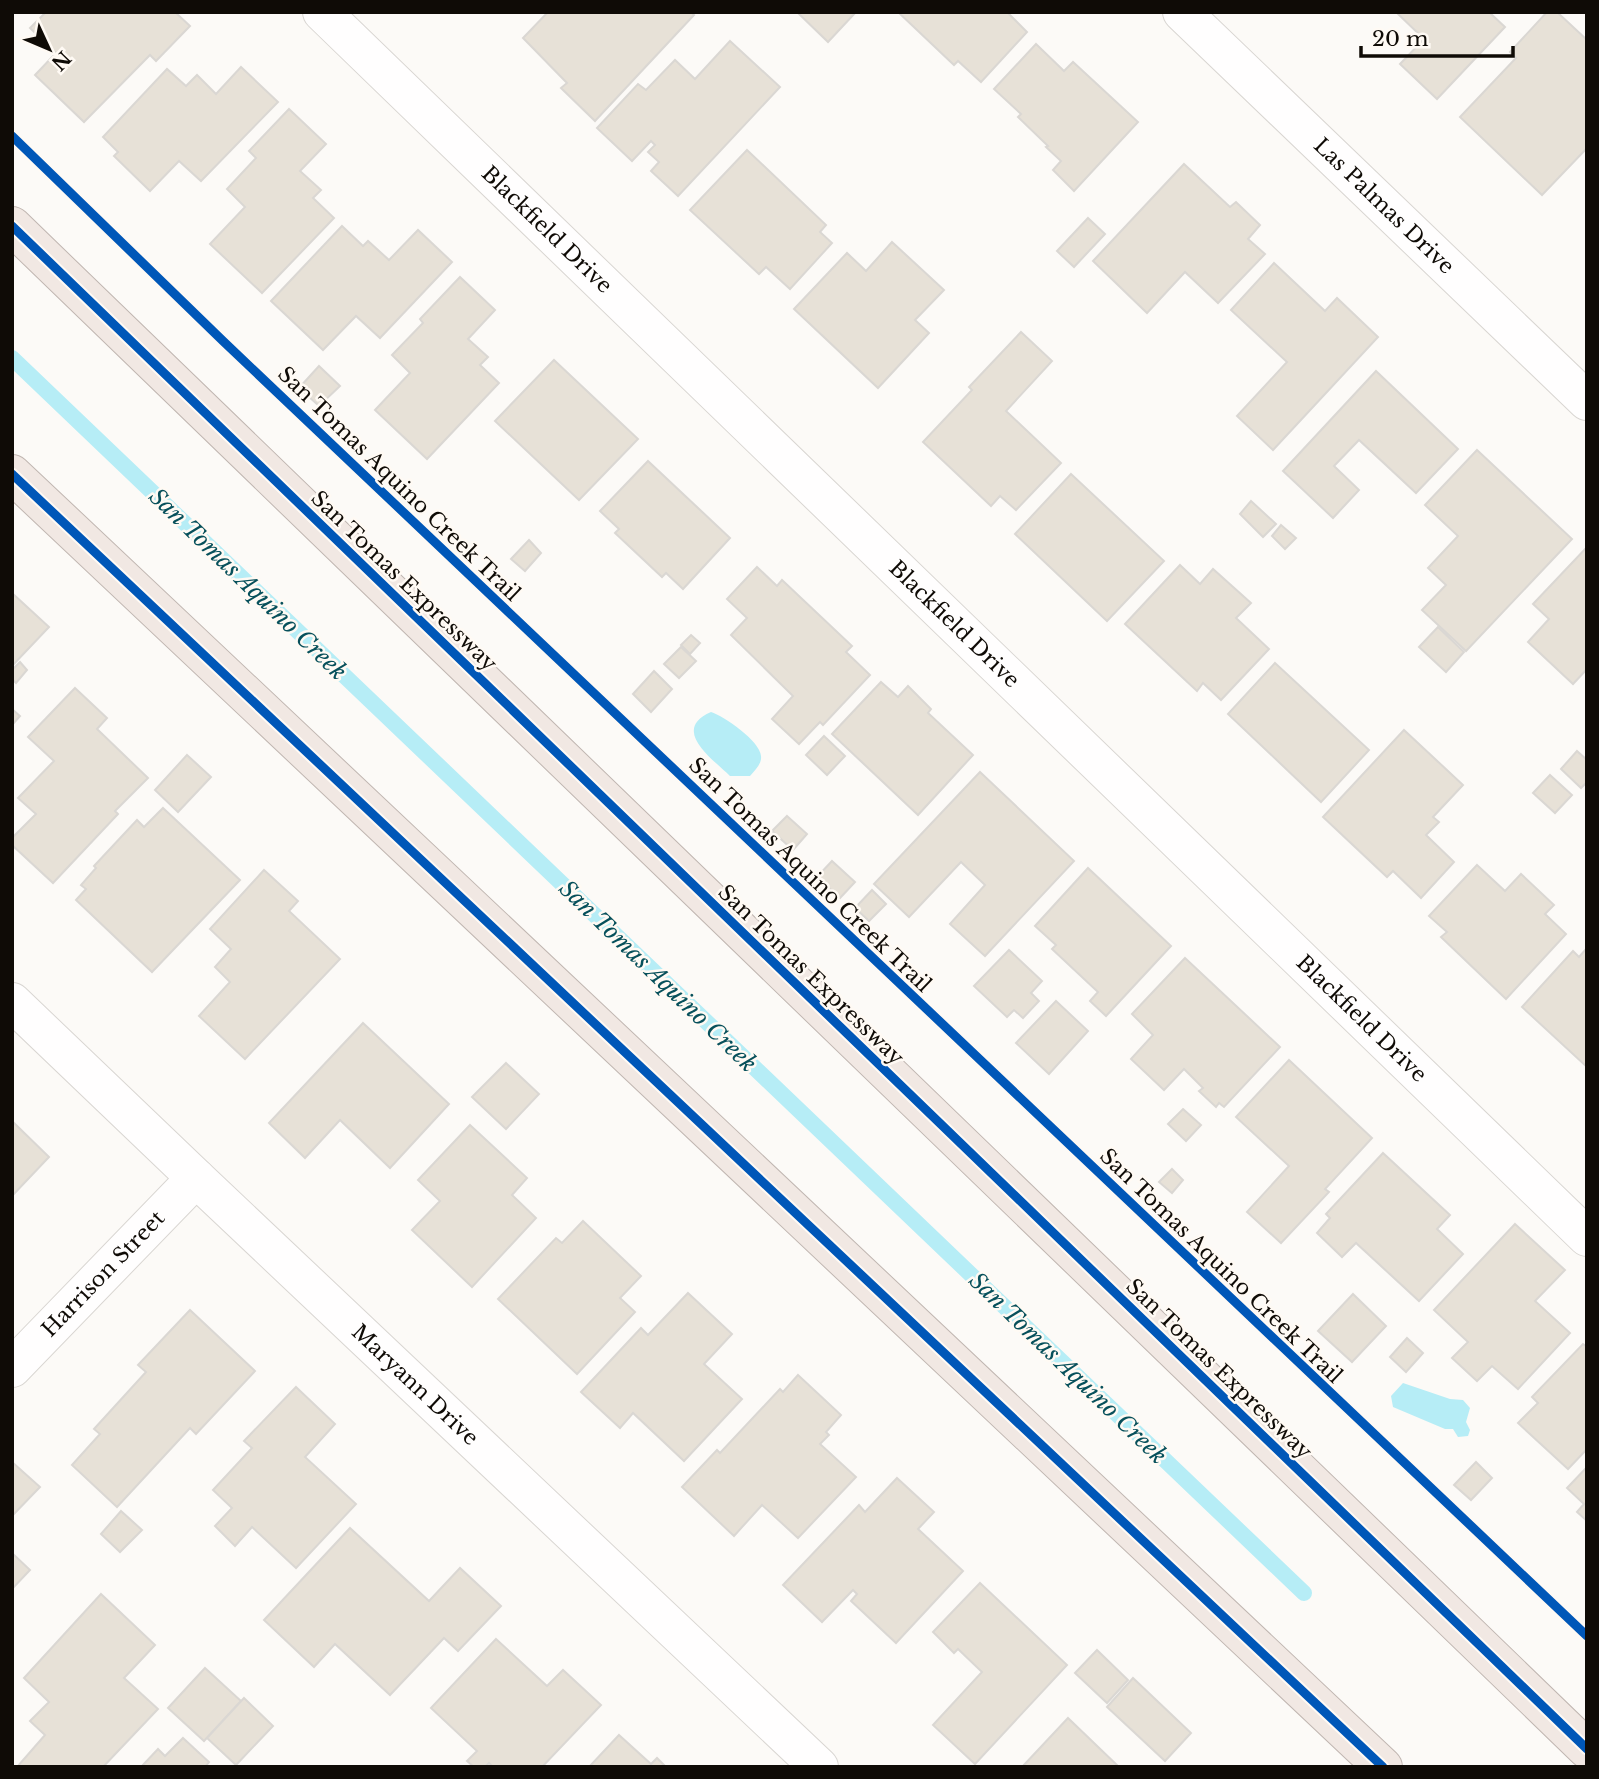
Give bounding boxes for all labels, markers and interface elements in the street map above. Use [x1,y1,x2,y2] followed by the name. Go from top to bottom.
[14,14,84,84] north arrow
[1361,14,1513,58] scale bar
[1372,26,1429,52] text: 20 m
[46,46,75,75] text: N
[1308,133,1460,279] street label: Las Palmas Drive
[476,161,618,299] street label: Blackfield Drive
[272,361,526,607] street label: San Tomas Aquino Creek Trail
[143,482,353,686] water label: San Tomas Aquino Creek
[306,485,503,677] street label: San Tomas Expressway
[883,555,1025,693] street label: Blackfield Drive
[683,752,937,998] street label: San Tomas Aquino Creek Trail
[553,874,763,1078] water label: San Tomas Aquino Creek
[713,879,910,1071] street label: San Tomas Expressway
[1291,950,1432,1088] street label: Blackfield Drive
[1094,1143,1348,1389] street label: San Tomas Aquino Creek Trail
[36,1205,170,1342] street label: Harrison Street
[963,1266,1173,1470] water label: San Tomas Aquino Creek
[1121,1273,1318,1465] street label: San Tomas Expressway
[346,1319,484,1451] street label: Maryann Drive

